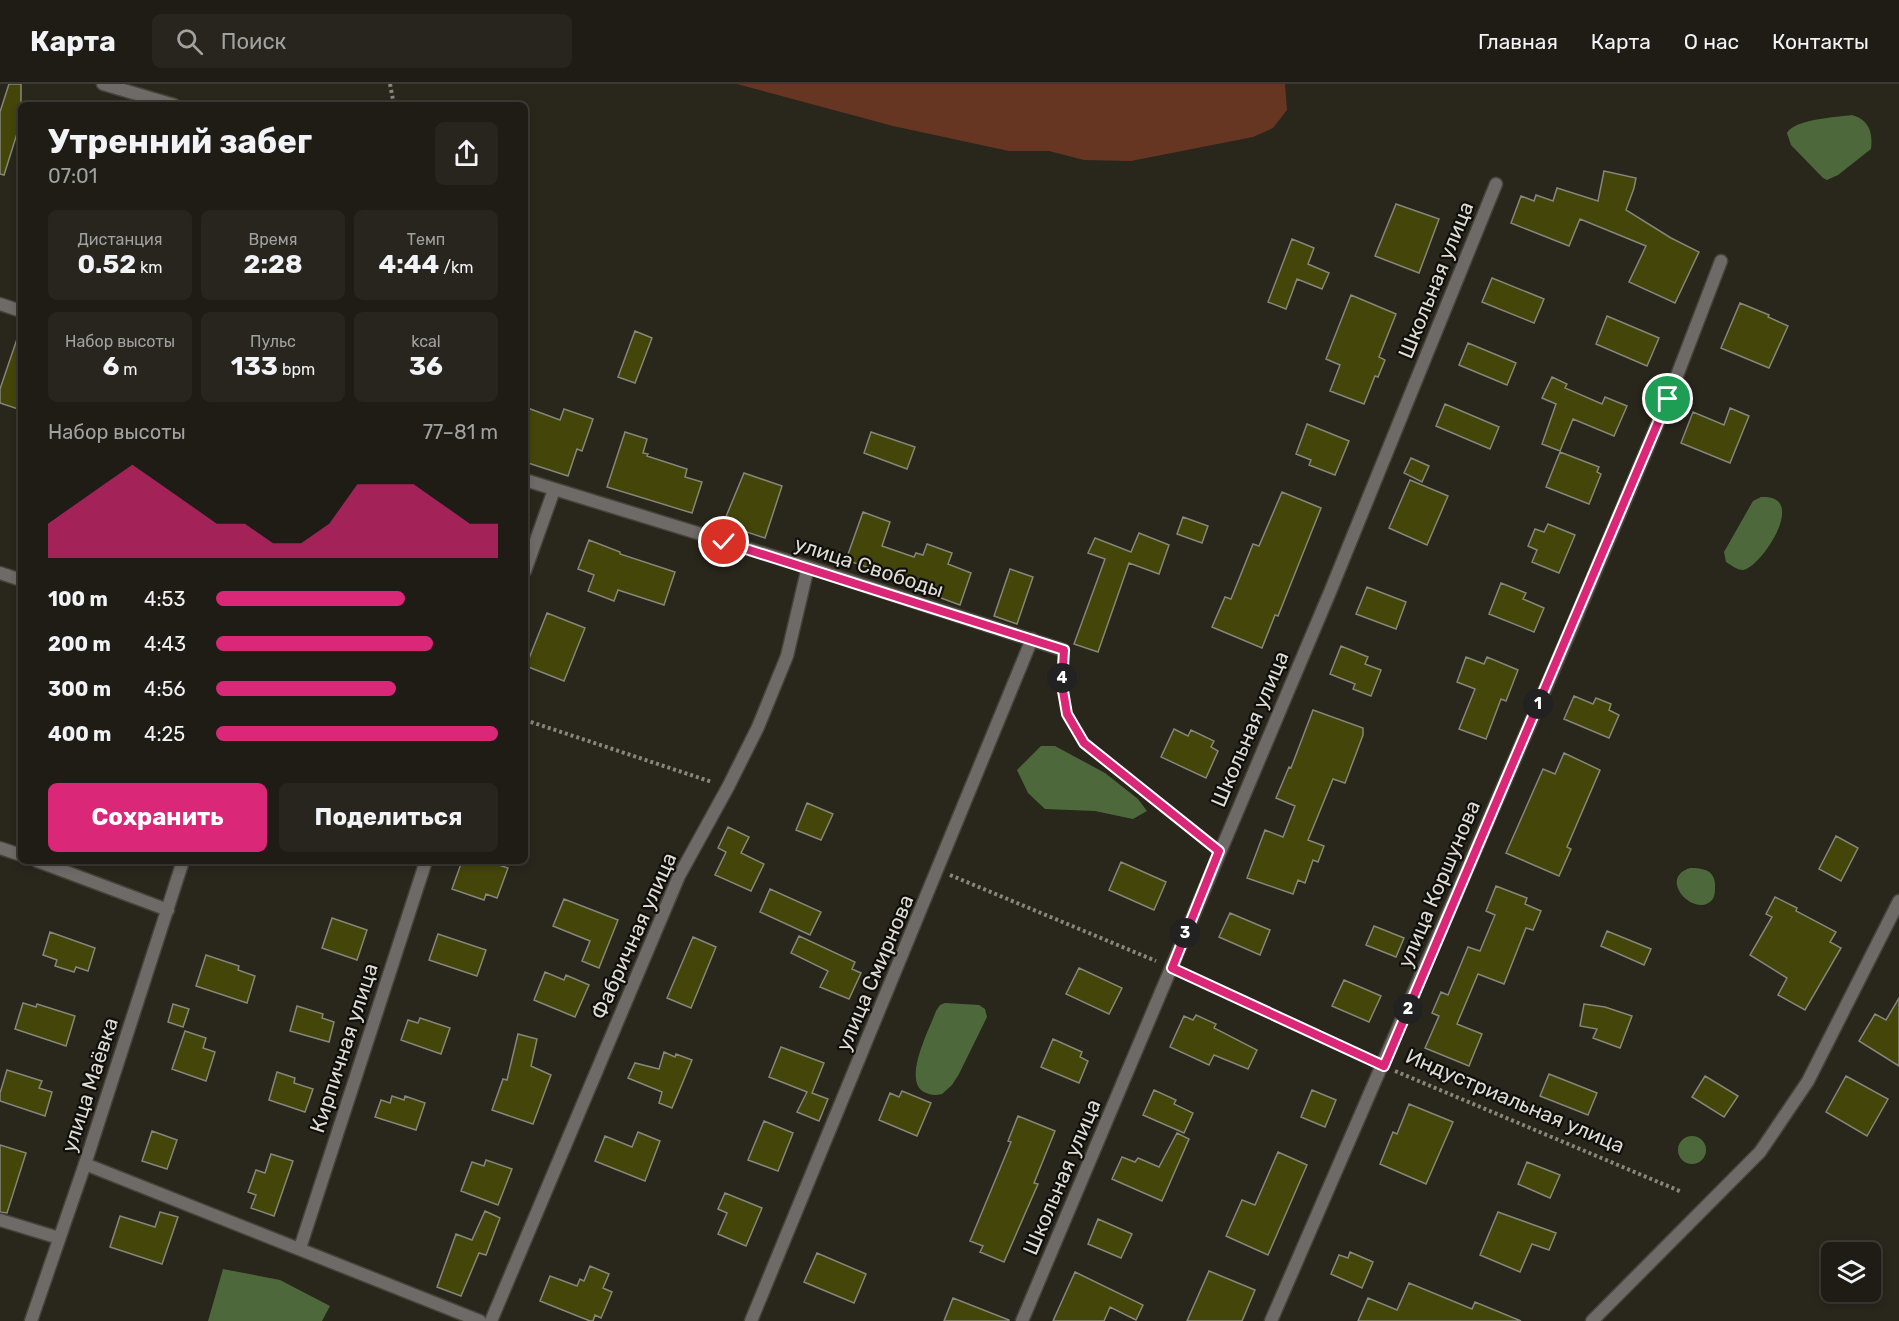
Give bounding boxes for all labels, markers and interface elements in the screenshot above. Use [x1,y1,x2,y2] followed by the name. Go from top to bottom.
[152,14,572,68] search box
[30,25,116,58] text: Карта
[173,25,206,58] icon: search
[221,28,286,55] text: Поиск
[1478,29,1558,54] text: Главная
[1591,29,1651,54] text: Карта
[1684,29,1739,54] text: О нас
[1772,29,1869,54] text: Контакты
[48,122,312,161] text: Утренний забег
[435,122,498,185] button: share
[48,164,97,188] text: 07:01
[1393,198,1478,362] street label: Школьная улица
[77,230,163,249] text: Дистанция
[249,230,297,249] text: Время
[407,230,445,249] text: Темп
[78,249,136,280] text: 0.52
[244,249,303,280] text: 2:28
[379,249,439,280] text: 4:44
[136,258,162,277] text: km
[439,258,474,277] text: /km
[65,332,175,351] text: Набор высоты
[250,332,296,351] text: Пульс
[411,332,441,351] text: kcal
[102,351,119,382] text: 6
[231,351,278,382] text: 133
[409,351,443,382] text: 36
[119,360,138,379] text: m
[278,360,315,379] text: bpm
[1642,373,1693,424] pin
[1651,382,1684,415] icon: arrive
[48,420,186,444] text: Набор высоты
[423,420,498,444] text: 77–81 m
[698,516,749,567] pin
[707,525,740,558] icon: check
[792,531,947,602] street label: улица Свободы
[48,587,108,611] text: 100 m
[144,587,185,611] text: 4:53
[48,632,111,656] text: 200 m
[144,632,186,656] text: 4:43
[1205,647,1294,810] street label: Школьная улица
[1047,663,1077,693] pin: 4
[1057,668,1067,687] text: 4
[48,677,111,701] text: 300 m
[144,677,185,701] text: 4:56
[1523,689,1553,719] pin: 1
[1534,694,1542,713] text: 1
[48,722,111,746] text: 400 m
[144,722,185,746] text: 4:25
[48,783,267,852] button: Сохранить
[279,783,498,852] button: Поделиться
[1392,796,1485,971] street label: улица Коршунова
[586,848,682,1023] street label: Фабричная улица
[830,891,919,1055] street label: улица Смирнова
[1170,918,1200,948] pin: 3
[1180,923,1190,942] text: 3
[304,960,383,1136] street label: Кирпичная улица
[1393,994,1423,1024] pin: 2
[1403,999,1413,1018] text: 2
[56,1014,123,1155] street label: улица Маёвка
[1402,1043,1628,1158] street label: Индустриальная улица
[1017,1095,1106,1258] street label: Школьная улица
[1821,1242,1881,1302] map controls
[1821,1242,1881,1302] button: layers

